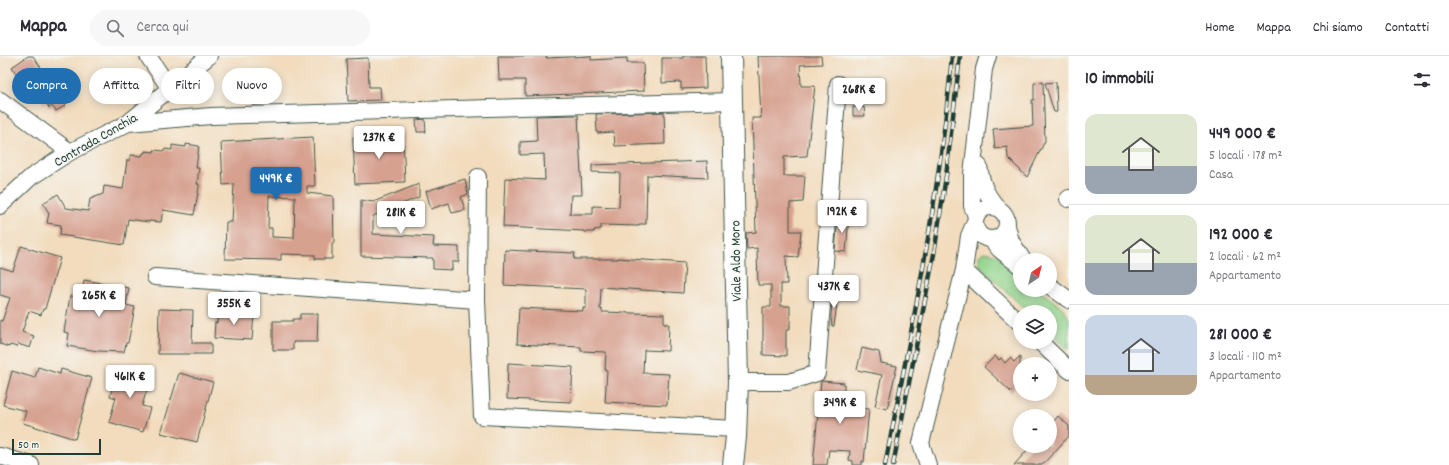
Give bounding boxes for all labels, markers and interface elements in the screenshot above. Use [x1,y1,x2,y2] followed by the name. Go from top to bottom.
[90,10,370,46] search box
[20,14,66,41] text: Mappa
[104,17,126,39] icon: search
[136,17,188,39] text: Cerca qui
[1205,18,1235,38] text: Home
[1257,18,1291,38] text: Mappa
[1313,18,1363,38] text: Chi siamo
[1385,18,1429,38] text: Contatti
[12,68,81,104] chip: Compra
[89,68,153,104] chip: Affitta
[161,68,214,104] chip: Filtri
[222,68,282,104] chip: Nuovo
[1085,68,1154,92] text: 10 immobili
[1411,69,1433,91] icon: filters
[826,78,892,112] pin: 268K €
[842,81,876,100] text: 268K €
[50,108,142,173] street label: Contrada Conchia
[1209,123,1276,147] text: 449 000 €
[346,126,412,160] pin: 237K €
[363,129,395,148] text: 237K €
[1117,130,1165,178] icon: home
[1209,147,1282,166] text: 5 locali · 178 m²
[1209,166,1233,185] text: Casa
[243,167,309,201] pin: 449K €
[260,170,292,189] text: 449K €
[809,200,875,234] pin: 192K €
[368,201,434,235] pin: 281K €
[827,203,857,222] text: 192K €
[386,204,416,223] text: 281K €
[726,220,748,302] street label: Viale Aldo Moro
[1209,224,1273,248] text: 192 000 €
[1117,231,1165,279] icon: home
[1209,248,1281,267] text: 2 locali · 62 m²
[1013,253,1057,297] north arrow
[1013,253,1057,453] map controls
[1209,267,1281,286] text: Appartamento
[801,275,867,309] pin: 437K €
[818,278,850,297] text: 437K €
[66,284,132,318] pin: 265K €
[82,287,116,306] text: 265K €
[201,292,267,326] pin: 355K €
[217,295,251,314] text: 355K €
[1013,305,1057,349] button: layers
[1209,324,1272,348] text: 281 000 €
[1117,331,1165,379] icon: home
[1209,348,1282,367] text: 3 locali · 110 m²
[1013,357,1057,401] button: +
[97,365,163,399] pin: 461K €
[1209,367,1281,386] text: Appartamento
[115,368,145,387] text: 461K €
[807,391,873,425] pin: 349K €
[823,394,857,413] text: 349K €
[1013,409,1057,453] button: −
[12,437,101,456] scale bar
[18,438,39,454] text: 50 m

